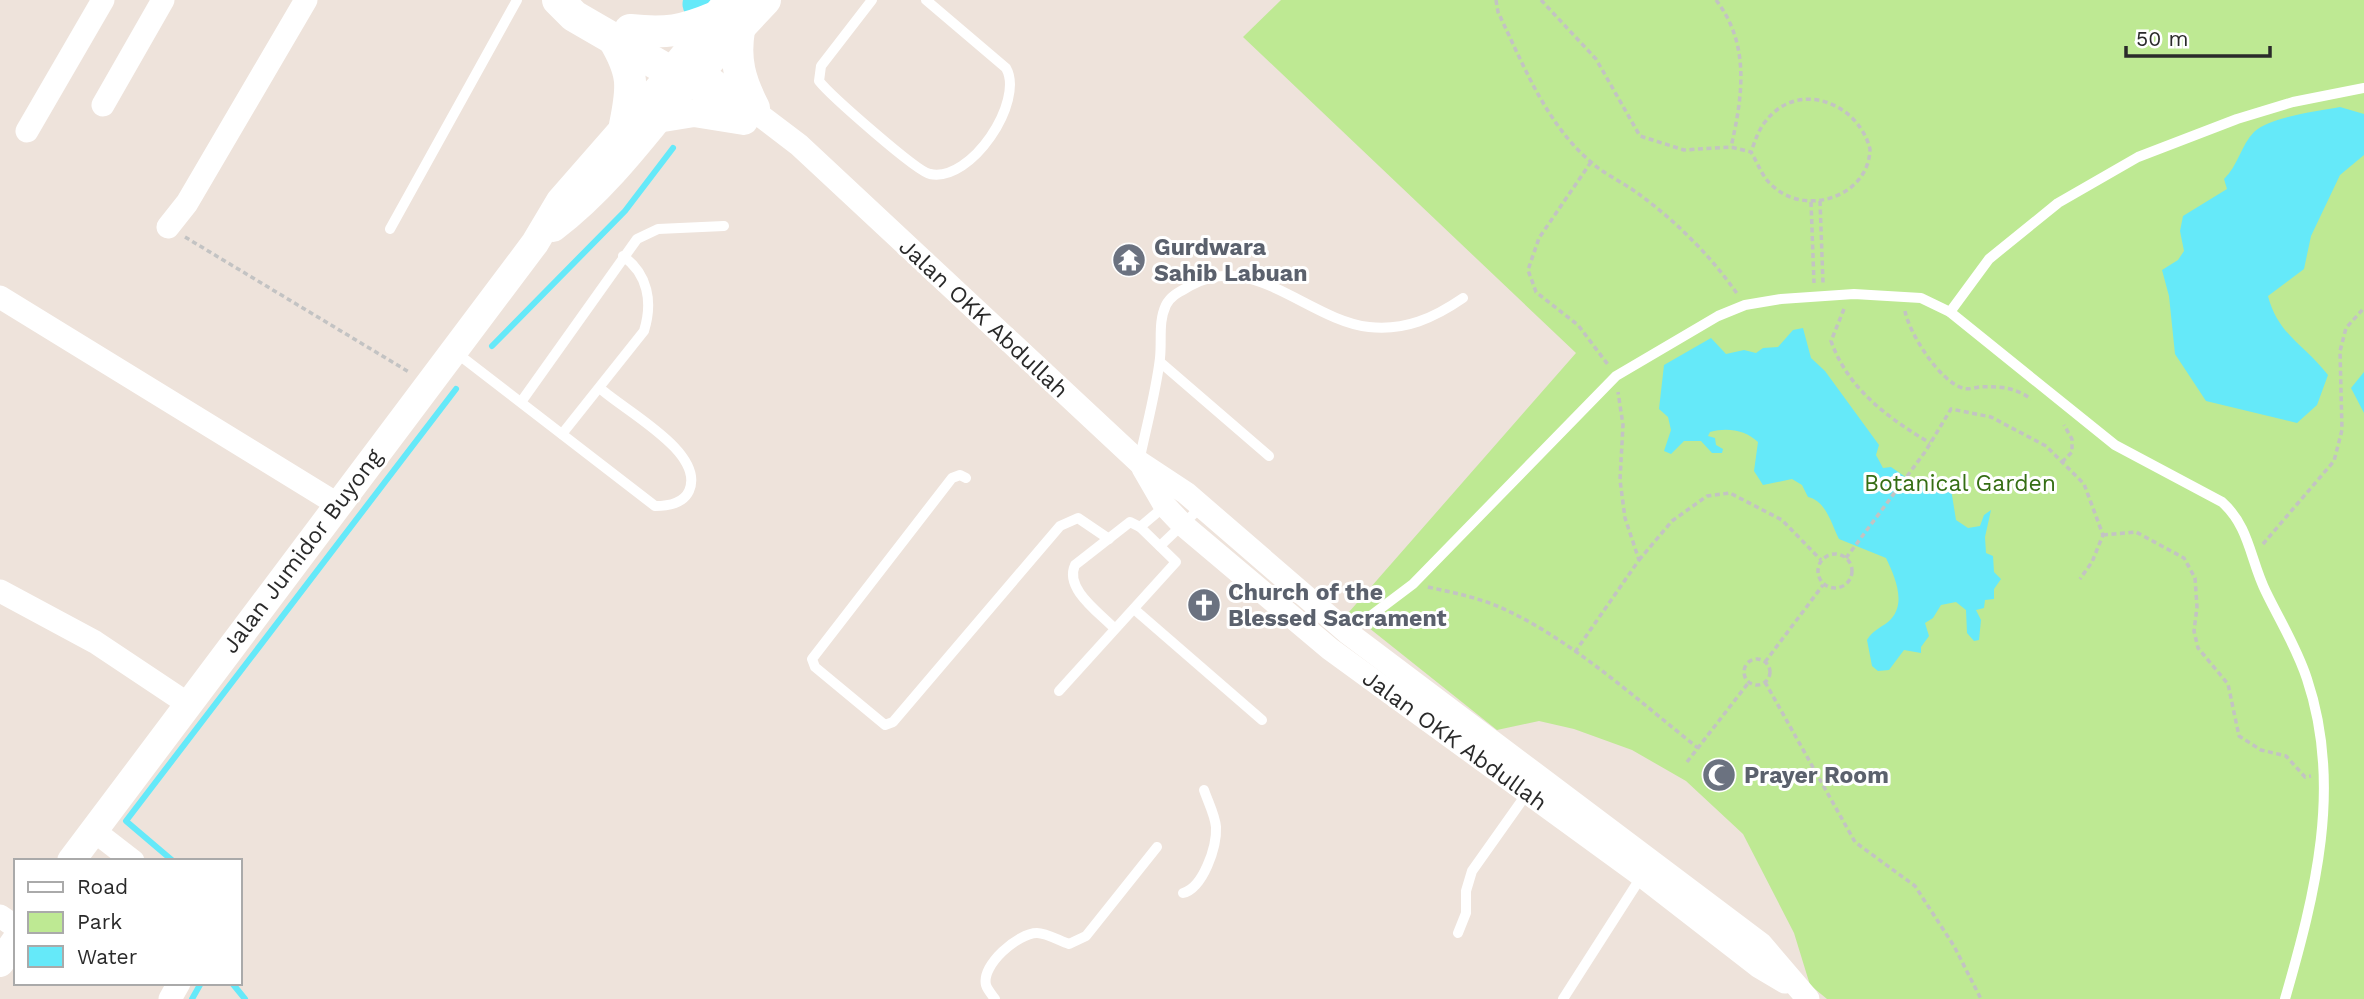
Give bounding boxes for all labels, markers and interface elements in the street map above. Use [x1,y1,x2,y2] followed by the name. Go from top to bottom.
[2126,14,2270,58] scale bar
[2136,26,2188,51] text: 50 m
[894,233,1074,404] street label: Jalan OKK Abdullah
[1154,234,1307,287] place label: Gurdwara Sahib Labuan
[1110,241,1148,279] temple icon: Gurdwara Sahib Labuan
[217,443,388,659] street label: Jalan Jumidor Buyong
[1864,470,2056,497] park label: Botanical Garden
[1228,579,1447,632] place label: Church of the Blessed Sacrament
[1185,586,1223,624] church icon: Church of the Blessed Sacrament
[1357,664,1552,816] street label: Jalan OKK Abdullah
[1700,756,1738,794] mosque icon: Prayer Room
[1744,762,1889,789] place label: Prayer Room
[14,859,242,985] legend
[77,874,128,899] text: Road
[77,909,122,934] text: Park
[77,944,138,969] text: Water

